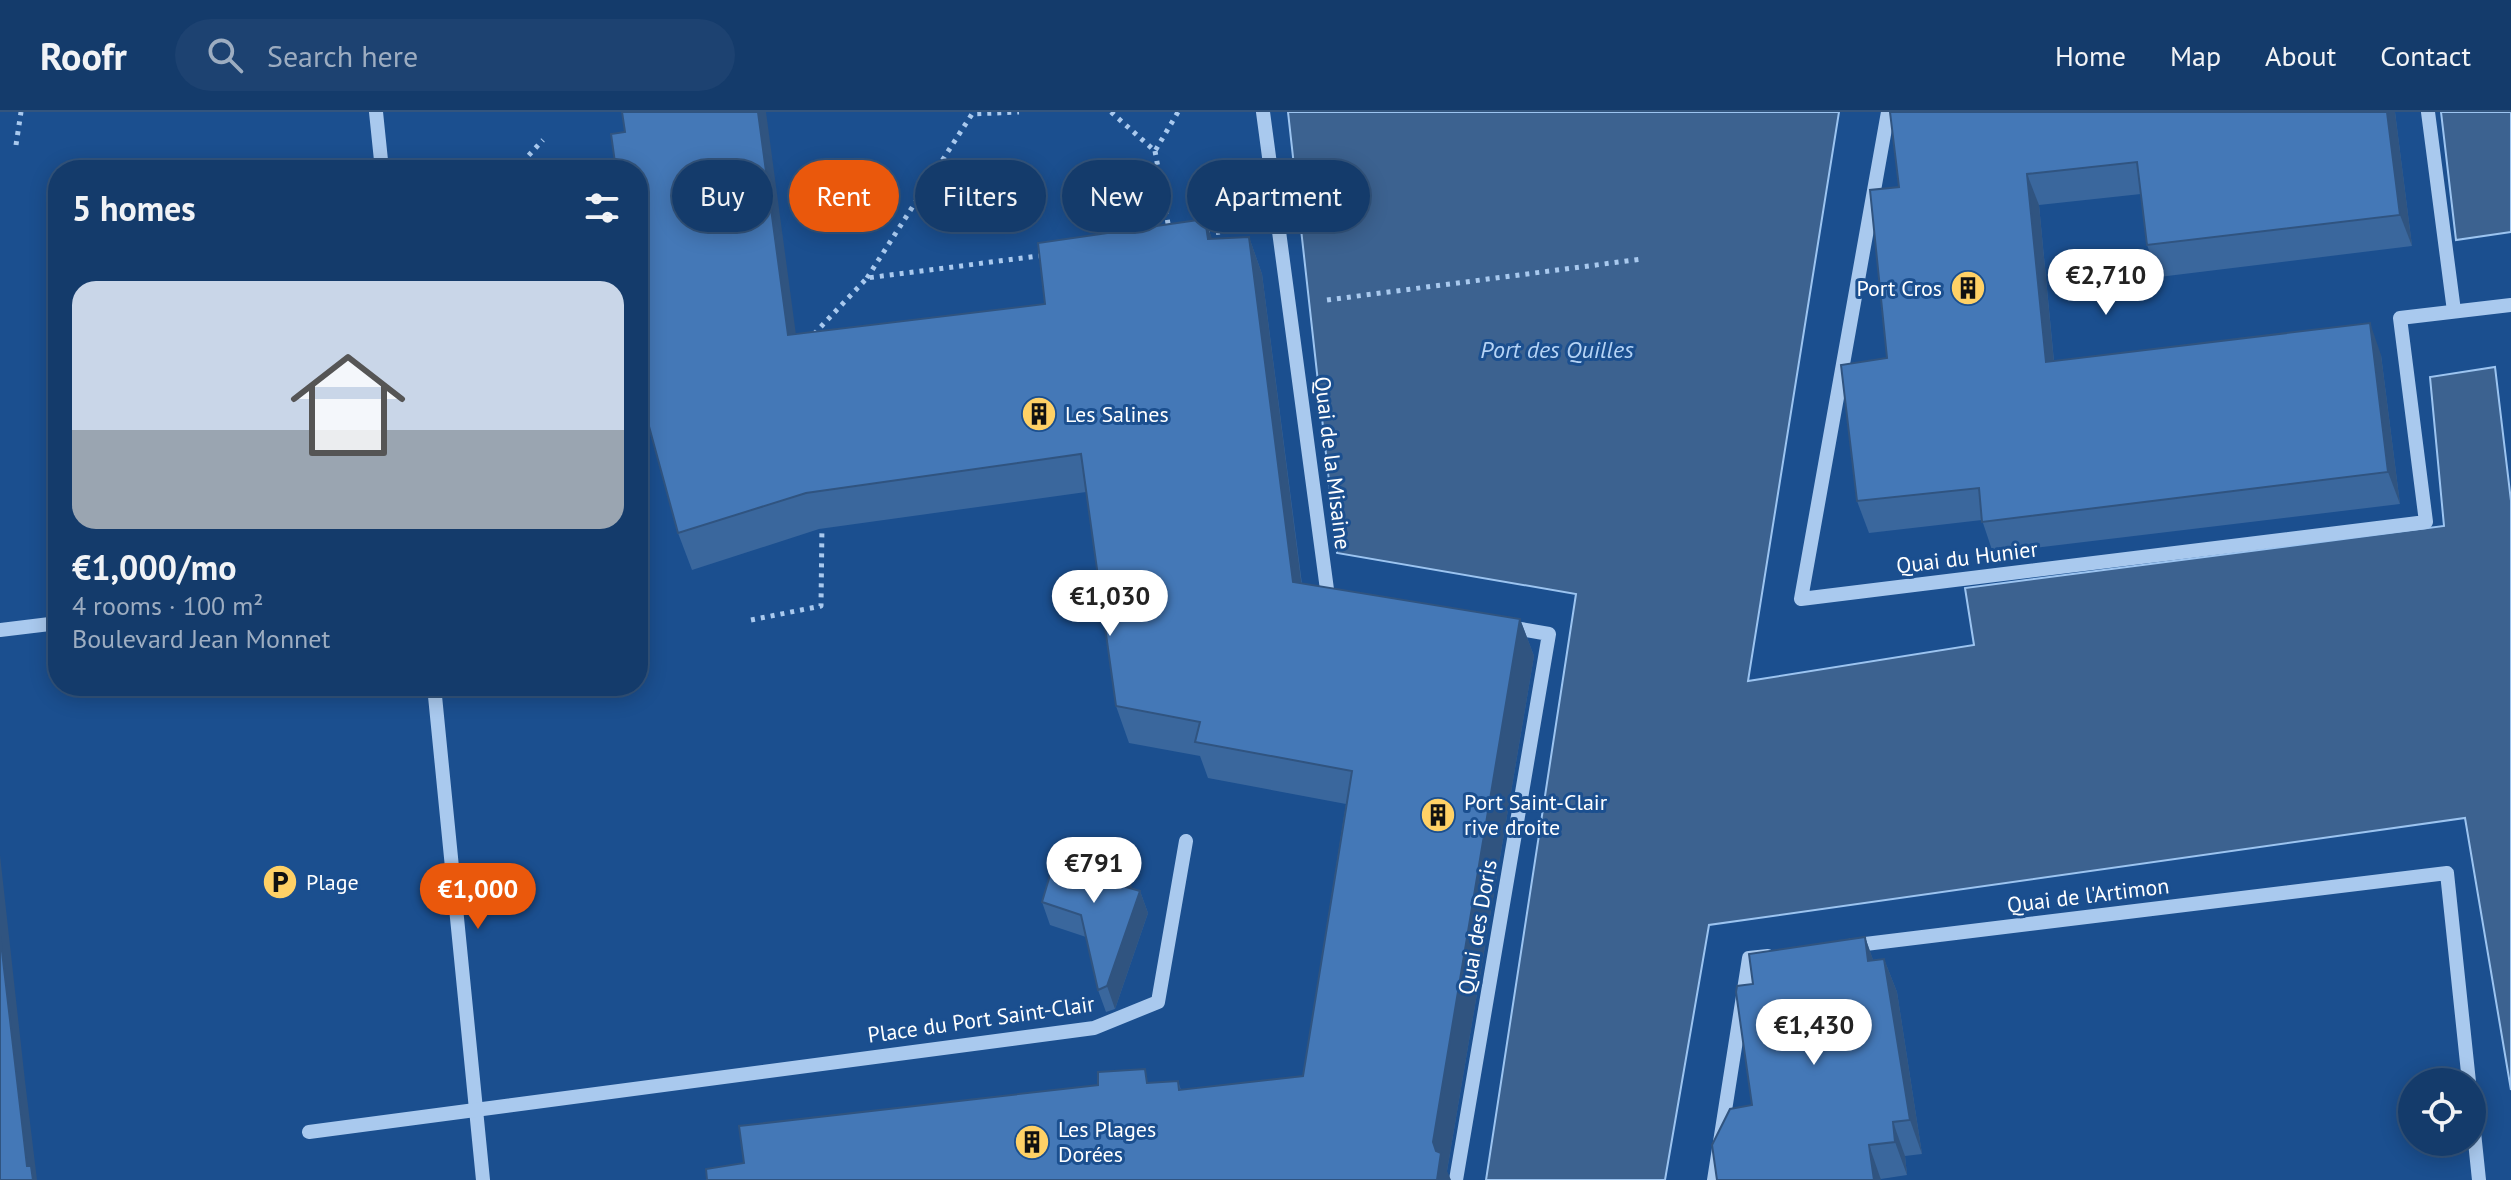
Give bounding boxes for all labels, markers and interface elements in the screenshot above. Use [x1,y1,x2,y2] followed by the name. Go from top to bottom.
[175,19,735,91] search box
[40,31,127,80] text: Roofr
[203,33,247,77] icon: search
[267,36,418,75] text: Search here
[2055,37,2126,74] text: Home
[2170,37,2221,74] text: Map
[2265,37,2336,74] text: About
[2380,37,2471,74] text: Contact
[672,160,773,232] chip: Buy
[789,160,899,232] chip: Rent
[915,160,1046,232] chip: Filters
[1062,160,1171,232] chip: New
[1187,160,1370,232] chip: Apartment
[72,186,196,230] text: 5 homes
[580,186,624,230] icon: filters
[2041,249,2171,317] pin: €2,710
[2066,258,2146,291] text: €2,710
[1949,269,1987,307] building icon: Port Cros
[1857,274,1942,302] place label: Port Cros
[276,333,420,477] icon: home
[1480,334,1634,365] water label: Port des Quilles
[1308,375,1358,551] street label: Quai de la Misaine
[1020,395,1058,433] building icon: Les Salines
[1065,400,1169,428] place label: Les Salines
[1895,534,2040,580] street label: Quai du Hunier
[72,545,236,589] text: €1,000/mo
[1045,570,1175,638] pin: €1,030
[1070,579,1150,612] text: €1,030
[72,589,264,622] text: 4 rooms · 100 m²
[72,622,330,655] text: Boulevard Jean Monnet
[1464,788,1608,841] place label: Port Saint-Clair rive droite
[1419,796,1457,834] building icon: Port Saint-Clair rive droite
[1047,837,1141,905] pin: €791
[1065,846,1123,879] text: €791
[1451,857,1503,997] street label: Quai des Doris
[261,863,299,901] parking icon: Plage
[413,863,543,931] pin: €1,000
[306,868,359,896] place label: Plage
[2005,871,2171,919] street label: Quai de l'Artimon
[438,872,518,905] text: €1,000
[866,989,1097,1049] street label: Place du Port Saint-Clair
[1749,999,1879,1067] pin: €1,430
[1774,1008,1854,1041] text: €1,430
[2398,1068,2486,1156] map controls
[2398,1068,2486,1156] button: locate
[1058,1115,1156,1168] place label: Les Plages Dorées
[1013,1123,1051,1161] building icon: Les Plages Dorées

